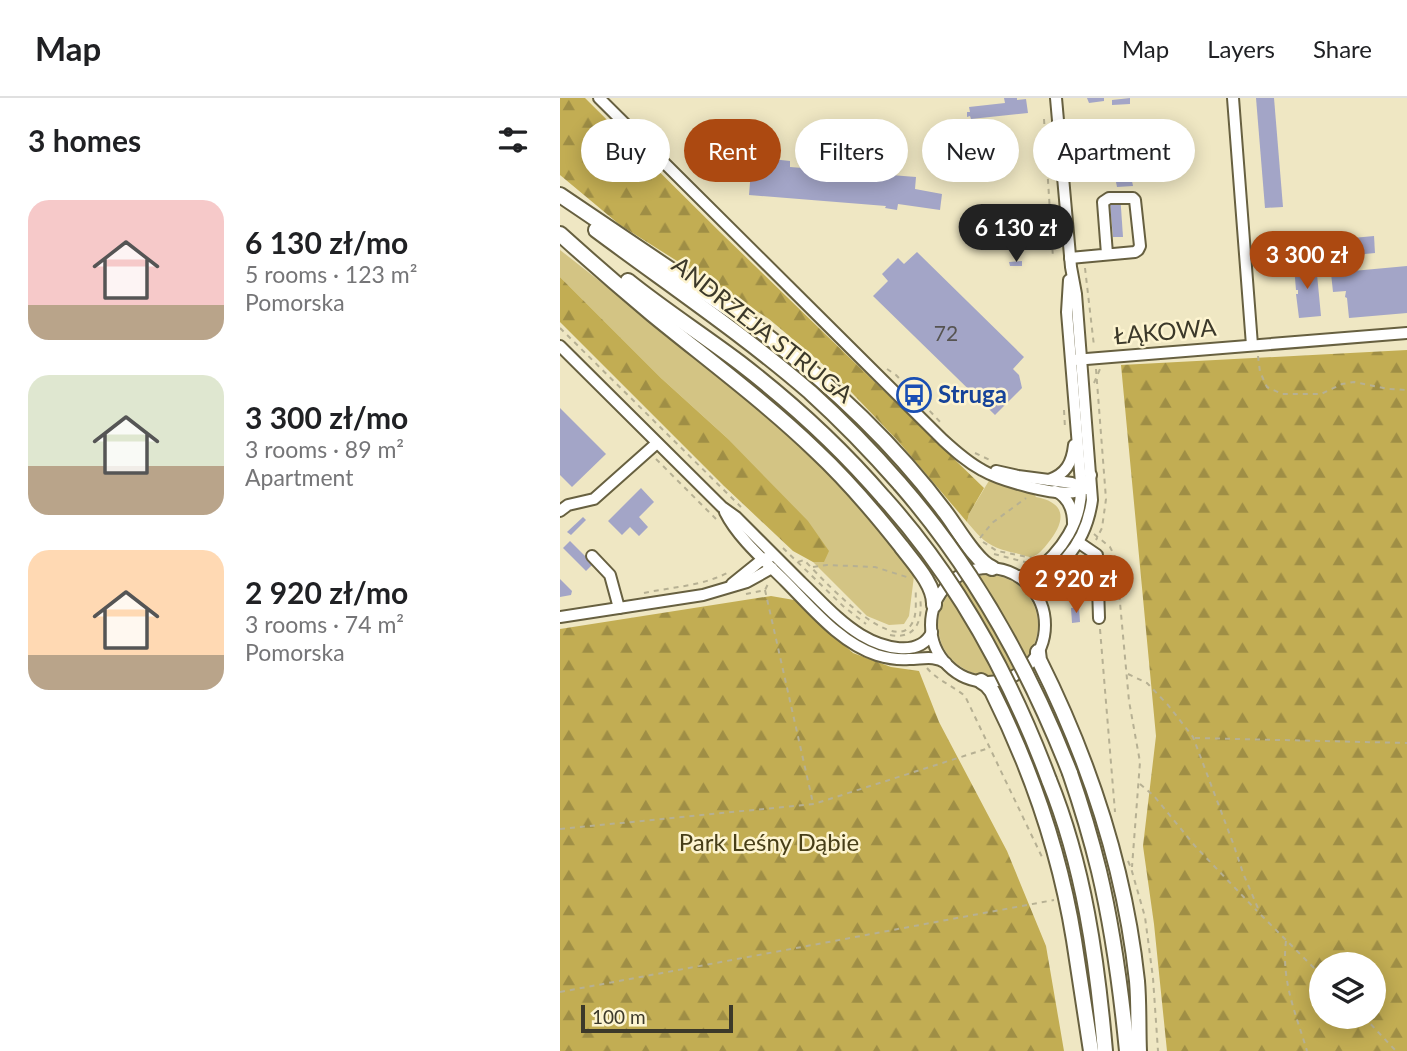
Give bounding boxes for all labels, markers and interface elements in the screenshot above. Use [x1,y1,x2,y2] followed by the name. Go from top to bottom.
[35,28,101,68] text: Map
[1122,34,1169,63] text: Map
[1207,34,1275,63] text: Layers
[1313,34,1372,63] text: Share
[581,119,670,182] chip: Buy
[684,119,781,182] chip: Rent
[795,119,908,182] chip: Filters
[922,119,1019,182] chip: New
[1033,119,1195,182] chip: Apartment
[494,121,532,159] icon: filters
[28,122,141,158] text: 3 homes
[944,204,1088,264] pin: 6 130 zł
[975,213,1057,241] text: 6 130 zł
[245,224,408,260] text: 6 130 zł/mo
[84,228,168,312] icon: home
[1235,232,1379,291] pin: 3 300 zł
[1266,240,1348,268] text: 3 300 zł
[667,249,860,409] street label: ANDRZEJA STRUGA
[245,260,417,288] text: 5 rooms · 123 m²
[245,288,345,316] text: Pomorska
[1112,312,1218,349] street label: ŁĄKOWA
[934,320,958,345] house number: 72
[895,376,933,414] bus stop icon: Struga
[938,379,1007,408] place label: Struga
[245,399,408,435] text: 3 300 zł/mo
[84,403,168,487] icon: home
[245,435,404,463] text: 3 rooms · 89 m²
[245,463,353,491] text: Apartment
[1004,556,1148,615] pin: 2 920 zł
[1035,564,1117,592] text: 2 920 zł
[245,574,408,610] text: 2 920 zł/mo
[84,578,168,662] icon: home
[245,610,404,638] text: 3 rooms · 74 m²
[245,638,345,666] text: Pomorska
[679,827,859,856] park label: Park Leśny Dąbie
[1309,952,1386,1029] map controls
[1309,952,1386,1029] button: layers
[581,1002,733,1034] scale bar
[592,1005,646,1028] text: 100 m

